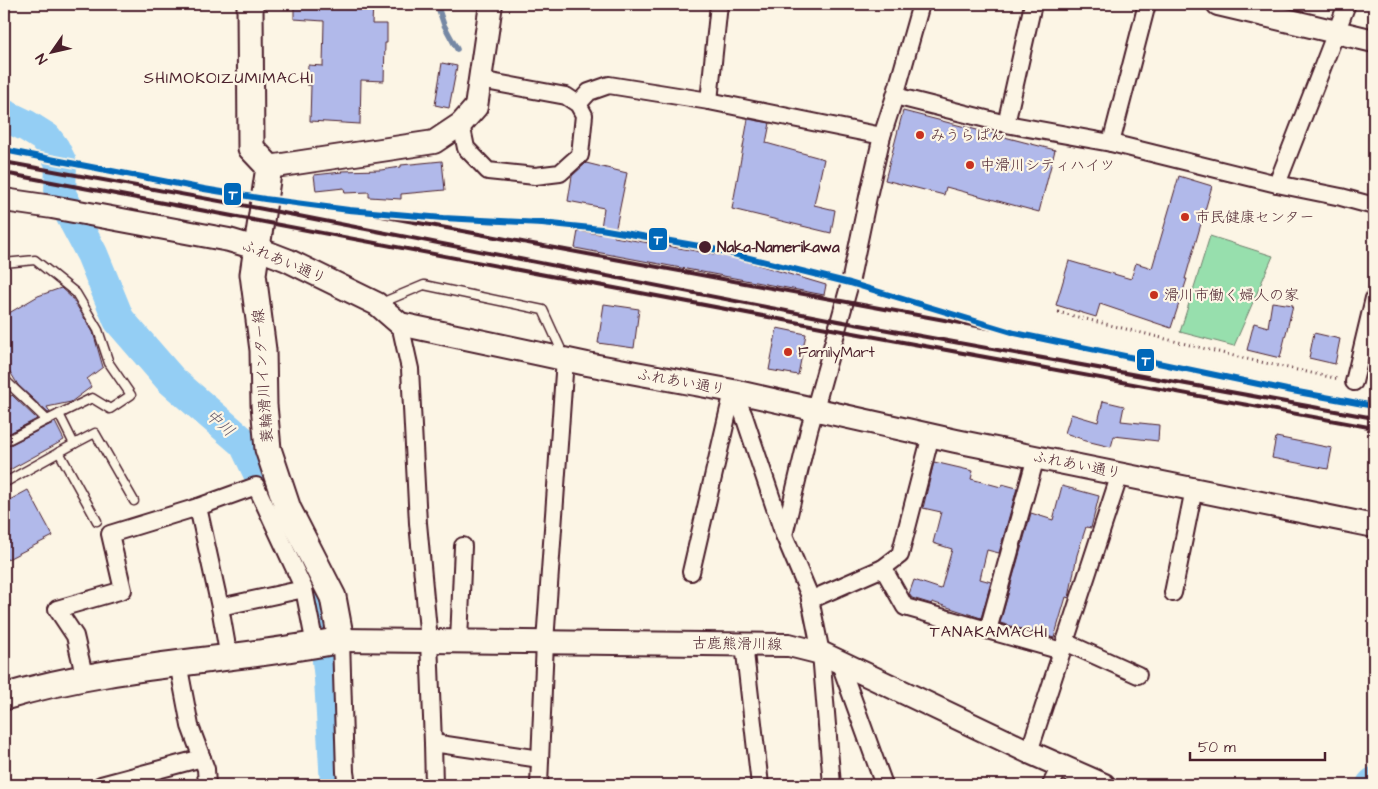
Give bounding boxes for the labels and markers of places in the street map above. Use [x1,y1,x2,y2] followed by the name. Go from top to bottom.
[930,125,1005,146] place label: みうらぱん
[914,129,926,141] marker: みうらぱん
[980,155,1115,176] place label: 中滑川シティハイツ
[964,159,976,171] marker: 中滑川シティハイツ
[1195,207,1314,228] place label: 市民健康センター
[1179,211,1191,223] marker: 市民健康センター
[717,237,840,258] place label: Naka-Namerikawa
[697,239,713,255] marker: Naka-Namerikawa
[1164,285,1299,306] place label: 滑川市働く婦人の家
[1148,289,1160,301] marker: 滑川市働く婦人の家
[798,342,875,364] place label: FamilyMart
[782,346,794,358] marker: FamilyMart

